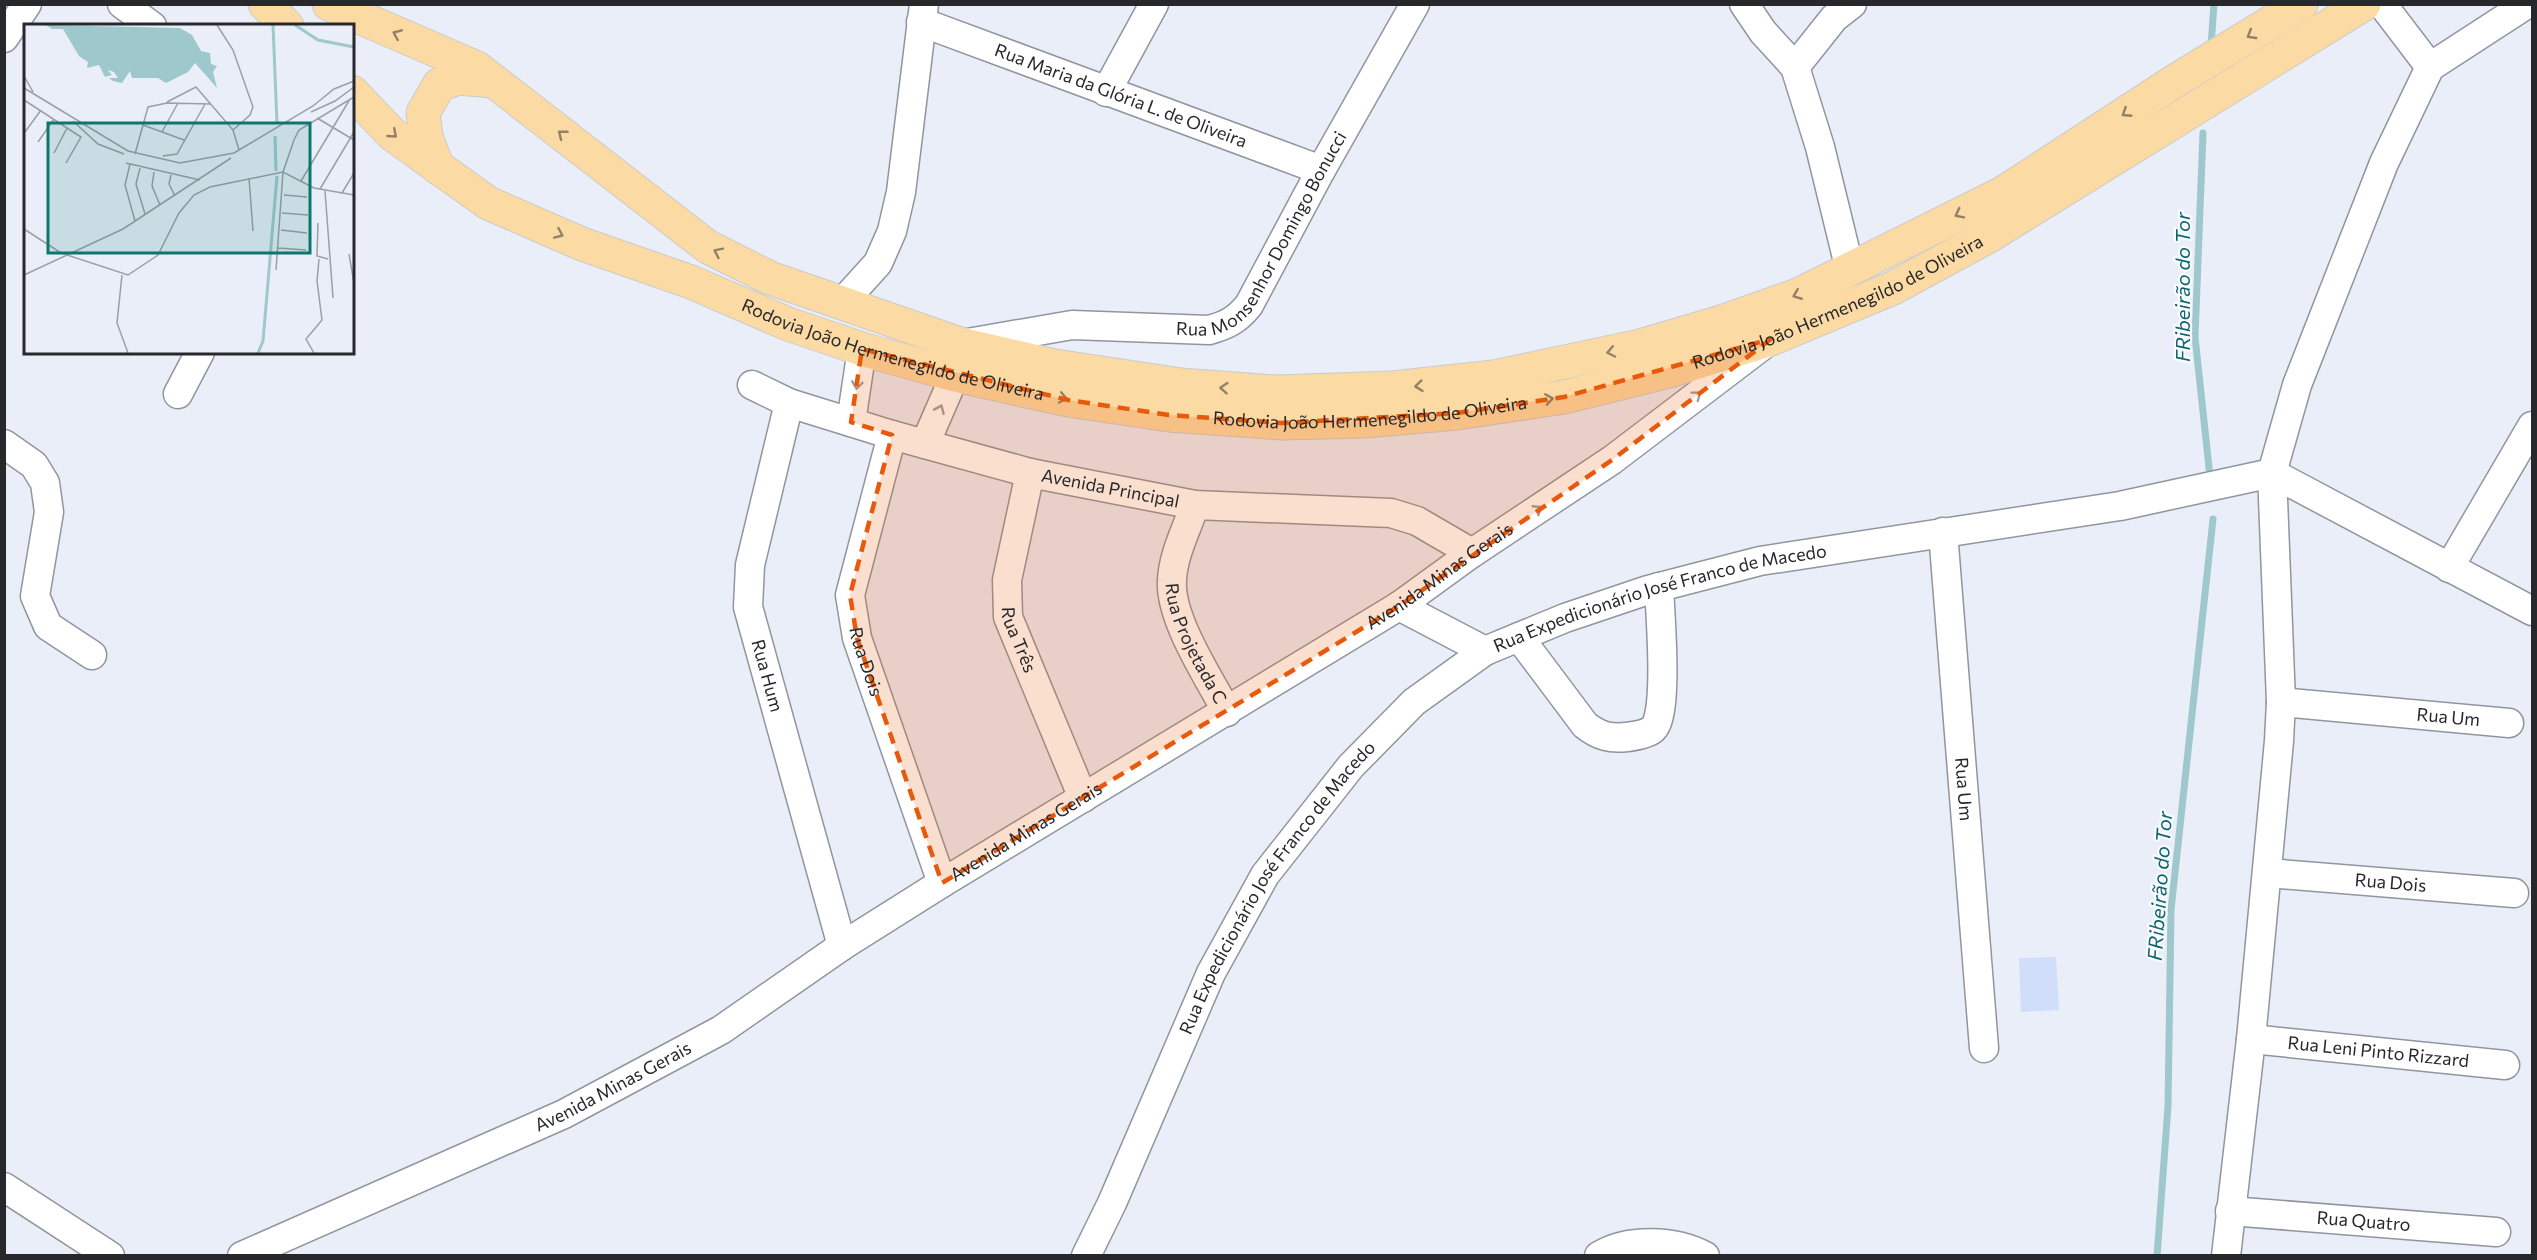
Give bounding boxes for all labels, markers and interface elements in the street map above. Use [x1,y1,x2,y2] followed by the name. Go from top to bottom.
[24,24,354,354] inset map
[2247,27,2257,39] one-way arrow
[392,29,403,41] one-way arrow
[992,38,1250,152] street label: Rua Maria da Glória L. de Oliveira
[2121,106,2132,117] one-way arrow
[386,127,397,138] one-way arrow
[1176,127,1351,340] street label: Rua Monsenhor Domingo Bonucci
[558,131,569,142] one-way arrow
[1955,207,1966,219] one-way arrow
[2170,211,2194,362] water label: FRibeirão do Tor
[553,227,564,239] one-way arrow
[1689,229,1987,373] street label: Rodovia João Hermenegildo de Oliveira
[713,247,724,259] one-way arrow
[1792,288,1803,300] one-way arrow
[739,293,1046,404] street label: Rodovia João Hermenegildo de Oliveira
[1606,345,1616,358] one-way arrow
[1414,379,1423,391] one-way arrow
[851,381,863,390] one-way arrow
[1219,382,1229,395] one-way arrow
[1057,391,1067,404] one-way arrow
[1212,391,1528,433] street label: Rodovia João Hermenegildo de Oliveira
[1690,392,1701,403] one-way arrow
[1543,393,1553,406] one-way arrow
[933,405,945,416] one-way arrow
[1040,463,1181,512] street label: Avenida Principal
[1531,505,1542,516] one-way arrow
[1361,517,1516,634] street label: Avenida Minas Gerais
[1490,539,1828,656] street label: Rua Expedicionário José Franco de Macedo
[1162,582,1232,707] street label: Rua Projetada C
[998,606,1042,676] street label: Rua Três
[845,625,888,699] street label: Rua Dois
[748,637,789,714] street label: Rua Hum
[2416,703,2481,730] street label: Rua Um
[1174,736,1379,1037] street label: Rua Expedicionário José Franco de Macedo
[1951,756,1978,822] street label: Rua Um
[946,777,1106,885] street label: Avenida Minas Gerais
[2142,809,2176,962] water label: FRibeirão do Tor
[2354,868,2427,896] street label: Rua Dois
[2287,1031,2470,1071] street label: Rua Leni Pinto Rizzard
[531,1036,695,1136] street label: Avenida Minas Gerais
[2316,1206,2411,1235] street label: Rua Quatro

